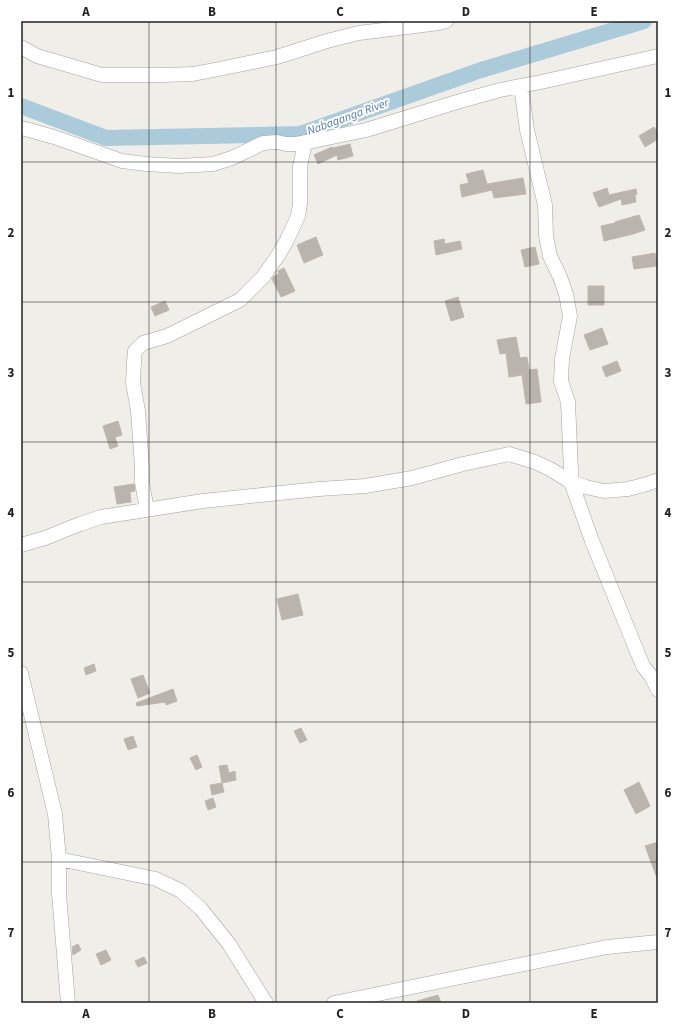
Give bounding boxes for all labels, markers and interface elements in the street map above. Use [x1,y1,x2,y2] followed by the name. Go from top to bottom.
[81,3,90,21] text: A
[208,3,216,21] text: B
[336,3,344,21] text: C
[462,3,470,21] text: D
[590,3,598,21] text: E
[8,84,15,102] text: 1
[665,84,672,102] text: 1
[305,94,392,140] water label: Nabaganga River
[8,224,15,242] text: 2
[665,224,672,242] text: 2
[8,364,15,382] text: 3
[665,364,672,382] text: 3
[8,504,15,522] text: 4
[665,504,672,522] text: 4
[8,644,15,662] text: 5
[665,644,672,662] text: 5
[8,784,15,802] text: 6
[665,784,672,802] text: 6
[8,924,15,942] text: 7
[665,924,672,942] text: 7
[81,1005,90,1023] text: A
[208,1005,216,1023] text: B
[336,1005,344,1023] text: C
[462,1005,470,1023] text: D
[590,1005,598,1023] text: E

